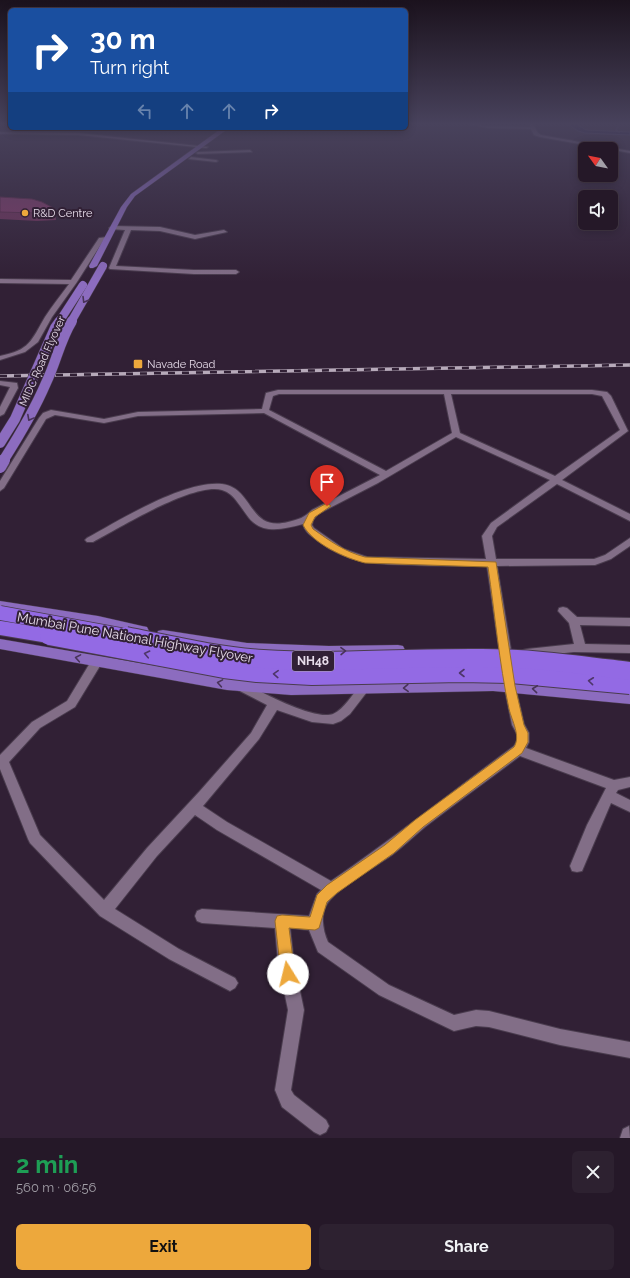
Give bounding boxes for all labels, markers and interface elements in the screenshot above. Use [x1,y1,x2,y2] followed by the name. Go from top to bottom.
[90,23,156,56] text: 30 m
[24,24,76,76] icon: right
[90,57,169,78] text: Turn right
[134,100,156,122] icon: left
[176,100,198,122] icon: ahead
[218,100,240,122] icon: ahead
[260,100,282,122] icon: right
[578,142,618,182] north arrow
[578,142,618,230] map controls
[578,190,618,230] button: sound
[33,207,93,220] place label: R&D Centre
[20,208,30,218] marker: R&D Centre
[82,296,89,303] one-way arrow
[17,314,68,408] street label: MIDC Road Flyover
[132,358,144,370] marker: Navade Road
[147,358,216,371] place label: Navade Road
[27,413,34,421] one-way arrow
[310,465,344,506] pin
[316,471,338,493] icon: arrive
[16,609,254,666] street label: Mumbai Pune National Highway Flyover
[340,647,346,655] one-way arrow
[144,651,150,659] one-way arrow
[292,651,334,671] road number: NH48
[75,654,81,662] one-way arrow
[459,669,465,677] one-way arrow
[273,670,279,678] one-way arrow
[588,676,594,685] one-way arrow
[217,679,223,688] one-way arrow
[403,684,409,692] one-way arrow
[532,685,538,694] one-way arrow
[267,953,309,995] position arrow
[16,1150,78,1179] text: 2 min
[572,1151,614,1193] button: close
[16,1180,96,1195] text: 560 m · 06:56
[16,1224,311,1270] button: Exit
[319,1224,614,1270] button: Share

